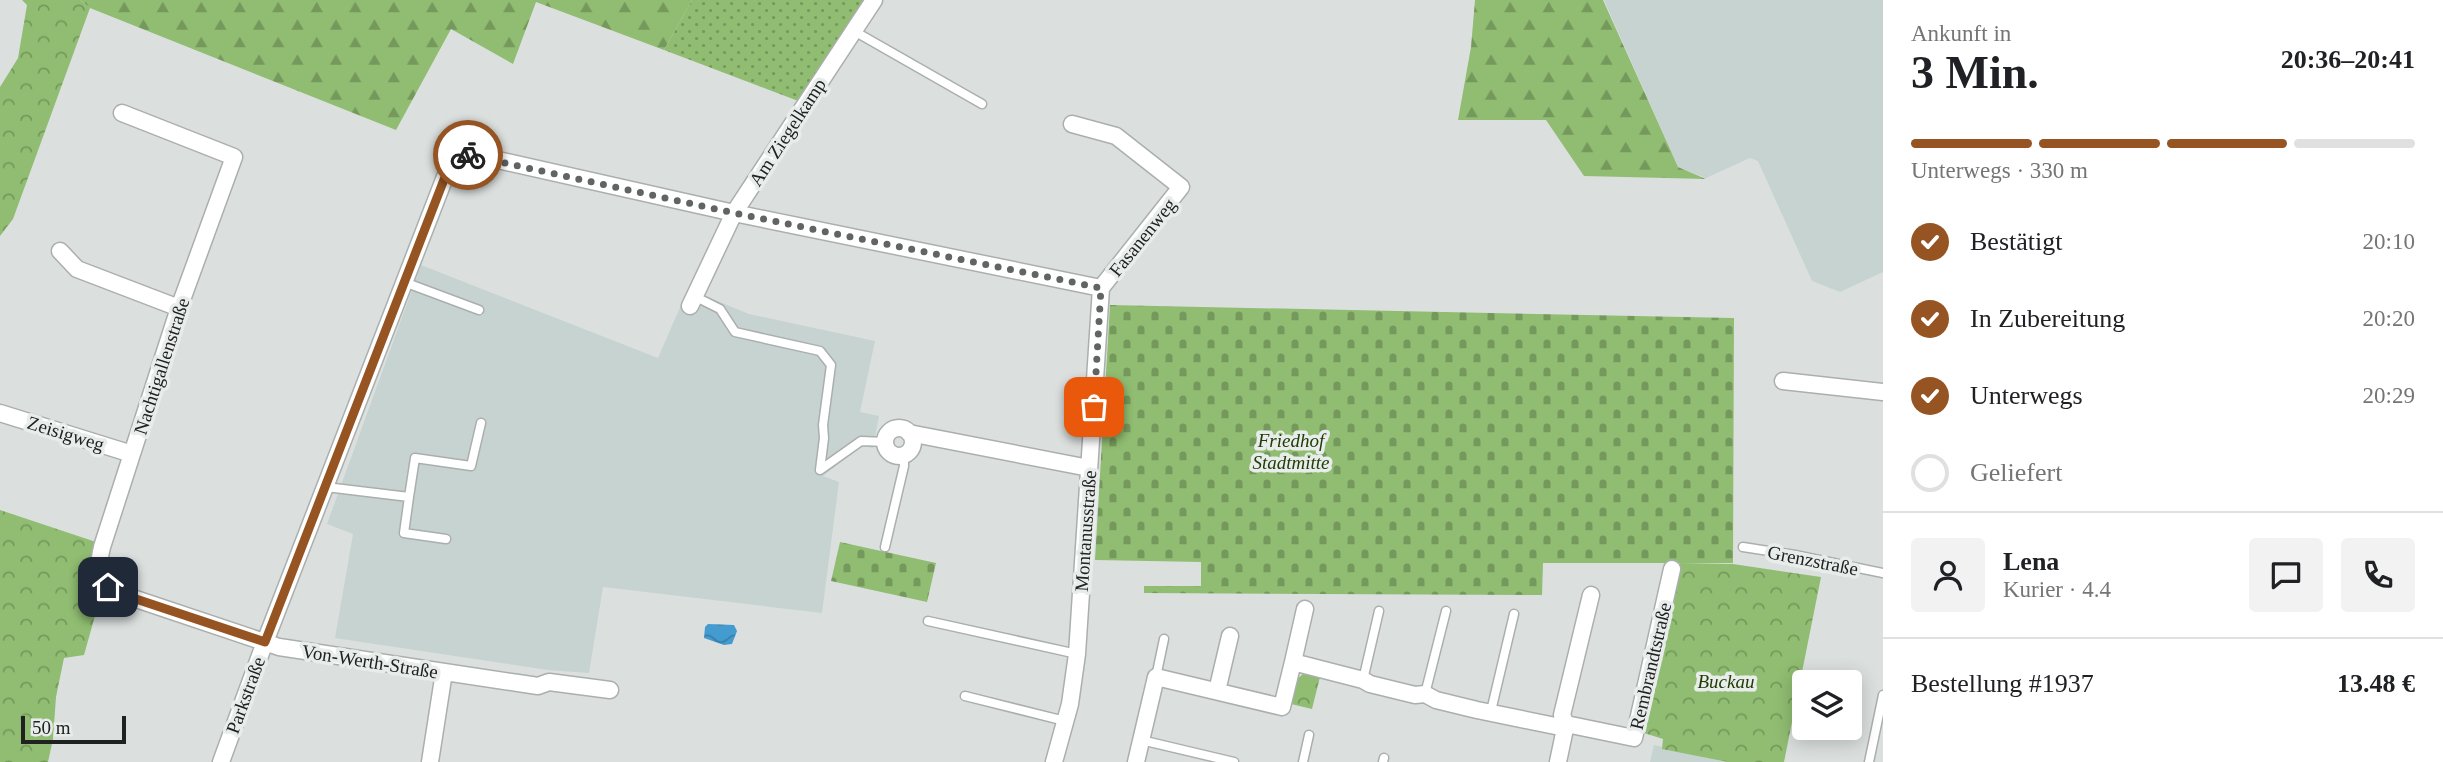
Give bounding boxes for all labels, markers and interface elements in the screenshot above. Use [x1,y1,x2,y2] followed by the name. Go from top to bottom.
[1911,21,2011,46] text: Ankunft in
[2281,45,2415,74] text: 20:36–20:41
[1911,47,2039,98] text: 3 Min.
[745,75,830,190] street label: Am Ziegelkamp
[433,120,503,190] courier
[449,136,487,174] icon: bike
[1911,158,2088,183] text: Unterwegs · 330 m
[1105,194,1180,280] street label: Fasanenweg
[1911,223,1949,261] icon: check
[1970,227,2062,256] text: Bestätigt
[2363,229,2415,254] text: 20:10
[129,295,193,437] street label: Nachtigallenstraße
[1911,300,1949,338] icon: check
[1970,304,2125,333] text: In Zubereitung
[2363,306,2415,331] text: 20:20
[1064,377,1124,437] pin
[1911,377,1949,415] icon: check
[1970,381,2083,410] text: Unterwegs
[2363,383,2415,408] text: 20:29
[1075,388,1113,426] icon: bag
[25,412,107,455] street label: Zeisigweg
[1252,430,1330,473] park label: Friedhof Stadtmitte
[1970,458,2062,487] text: Geliefert
[1071,470,1100,592] street label: Montanusstraße
[1911,538,1985,612] button: person
[2249,538,2323,612] button: chat
[2341,538,2415,612] button: phone
[1766,541,1860,580] street label: Grenzstraße
[2003,547,2059,576] text: Lena
[78,557,138,617] pin
[89,568,127,606] icon: home
[2003,577,2111,602] text: Kurier · 4.4
[1626,601,1675,732] street label: Rembrandtstraße
[300,640,439,683] street label: Von-Werth-Straße
[222,654,269,736] street label: Parkstraße
[1911,669,2094,698] text: Bestellung #1937
[2337,669,2415,698] text: 13.48 €
[1792,670,1862,740] map controls
[1792,670,1862,740] button: layers
[1698,671,1754,692] park label: Buckau
[21,713,126,745] scale bar
[32,717,71,738] text: 50 m

